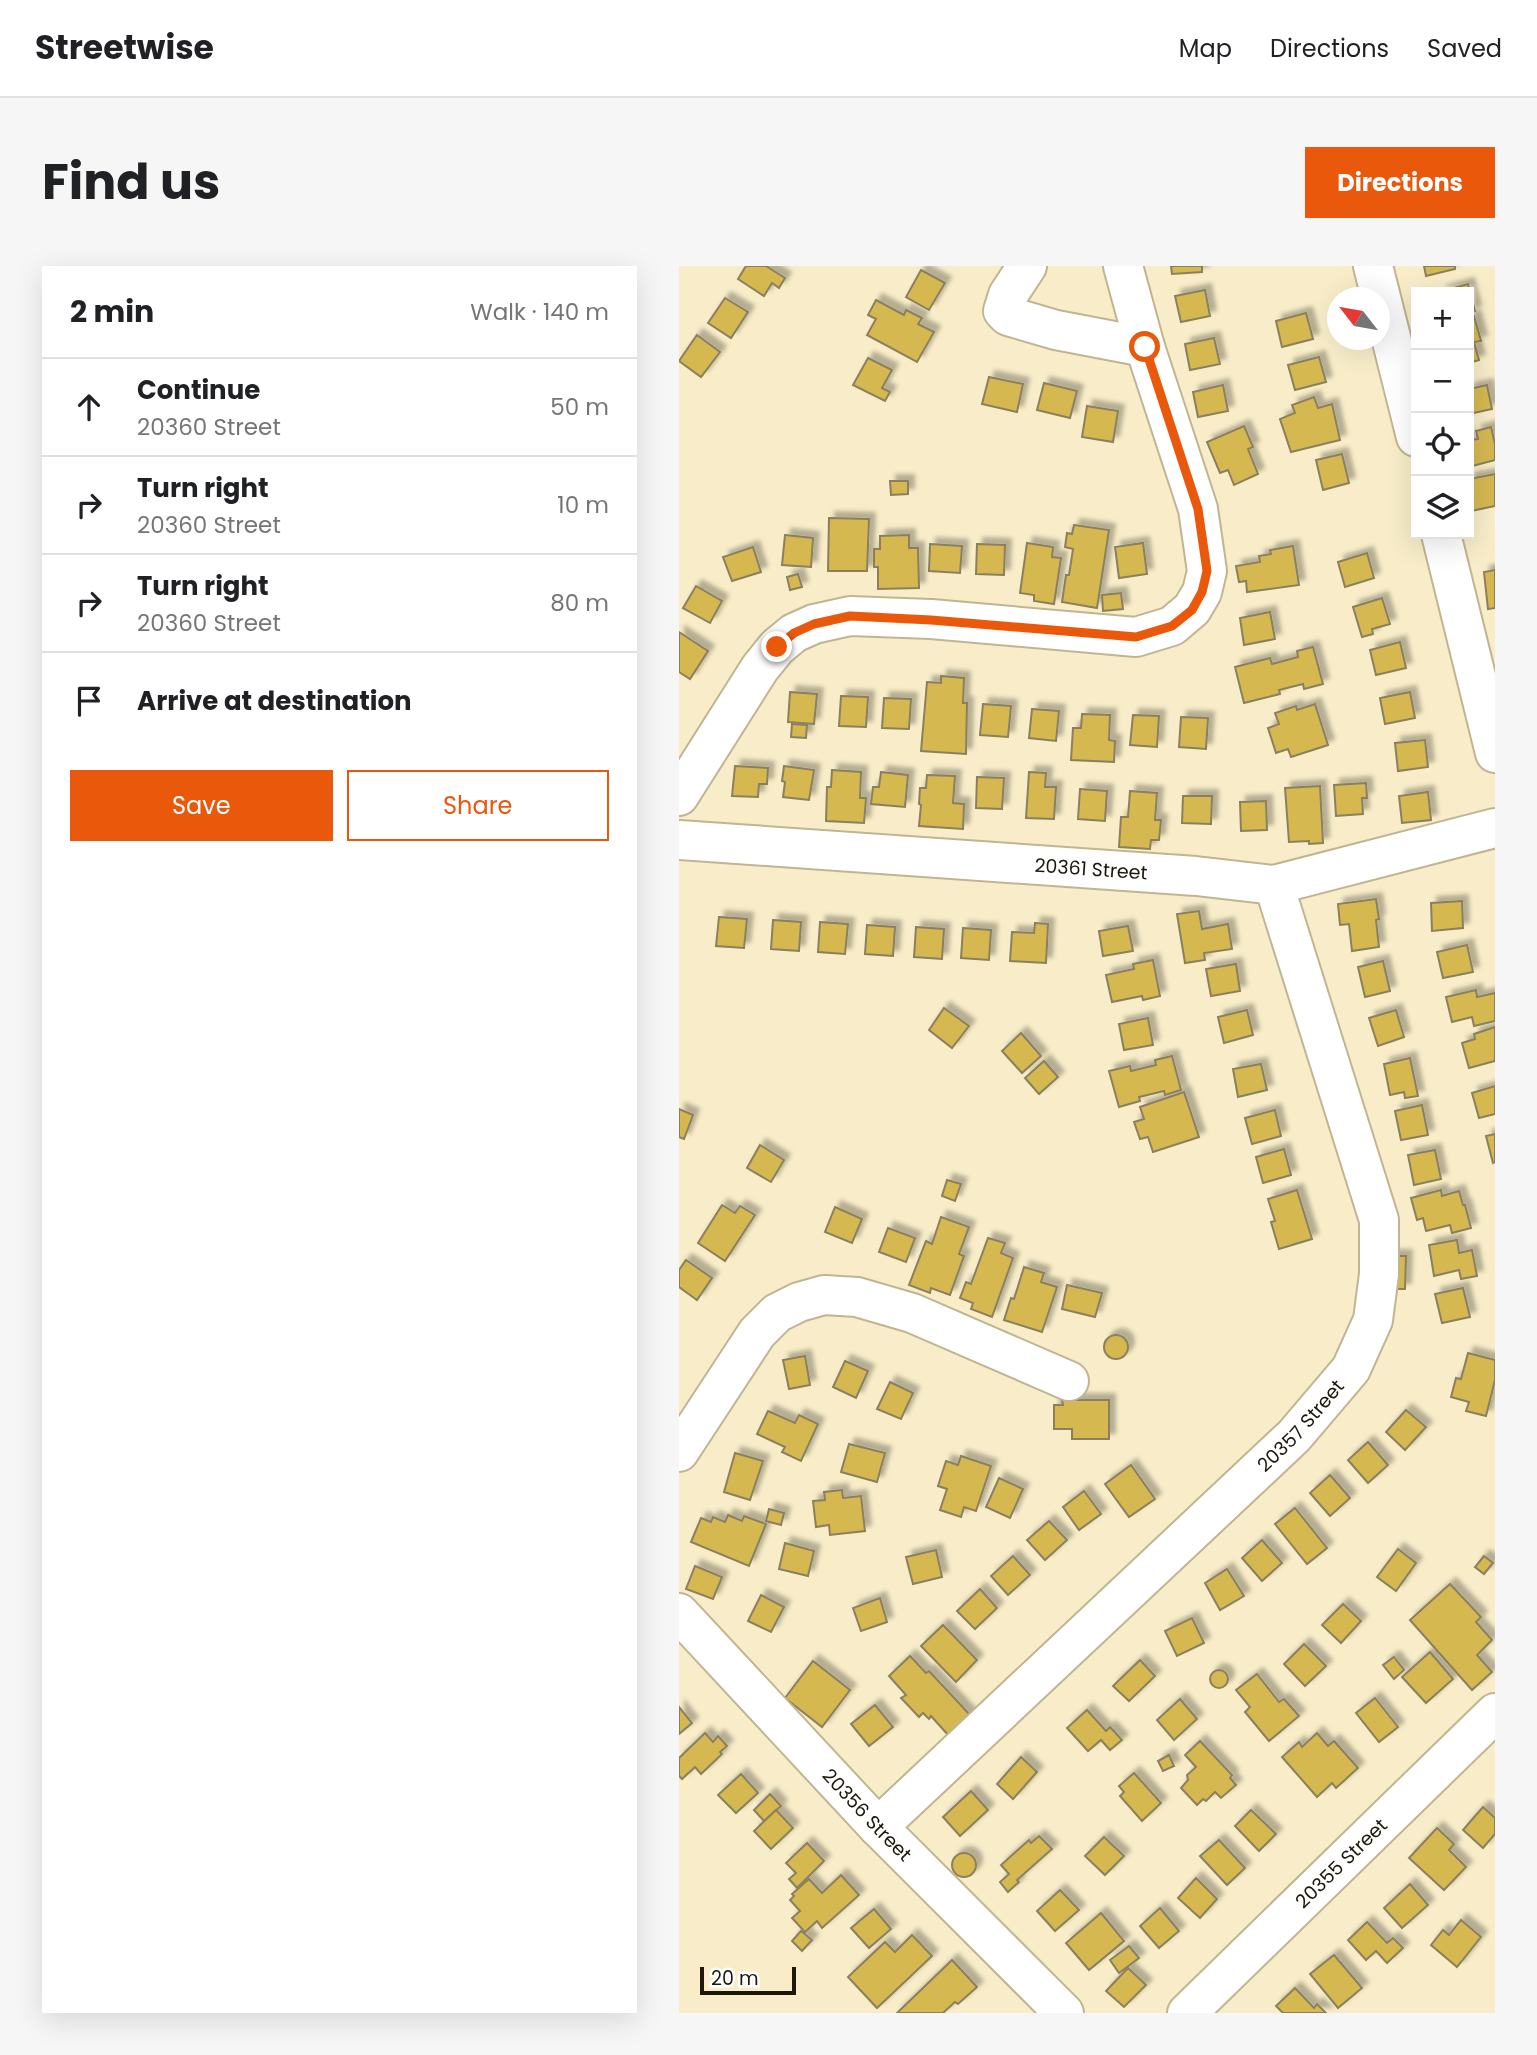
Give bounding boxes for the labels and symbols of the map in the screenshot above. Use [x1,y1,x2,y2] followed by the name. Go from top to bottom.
[1327,287,1390,350] north arrow
[1129,331,1160,362] route start
[761,631,792,662] route end
[1034,852,1148,887] street label: 20361 Street
[1251,1374,1350,1478] street label: 20357 Street
[816,1763,918,1867] street label: 20356 Street
[1289,1812,1393,1914] street label: 20355 Street
[700,1964,796,1996] scale bar

